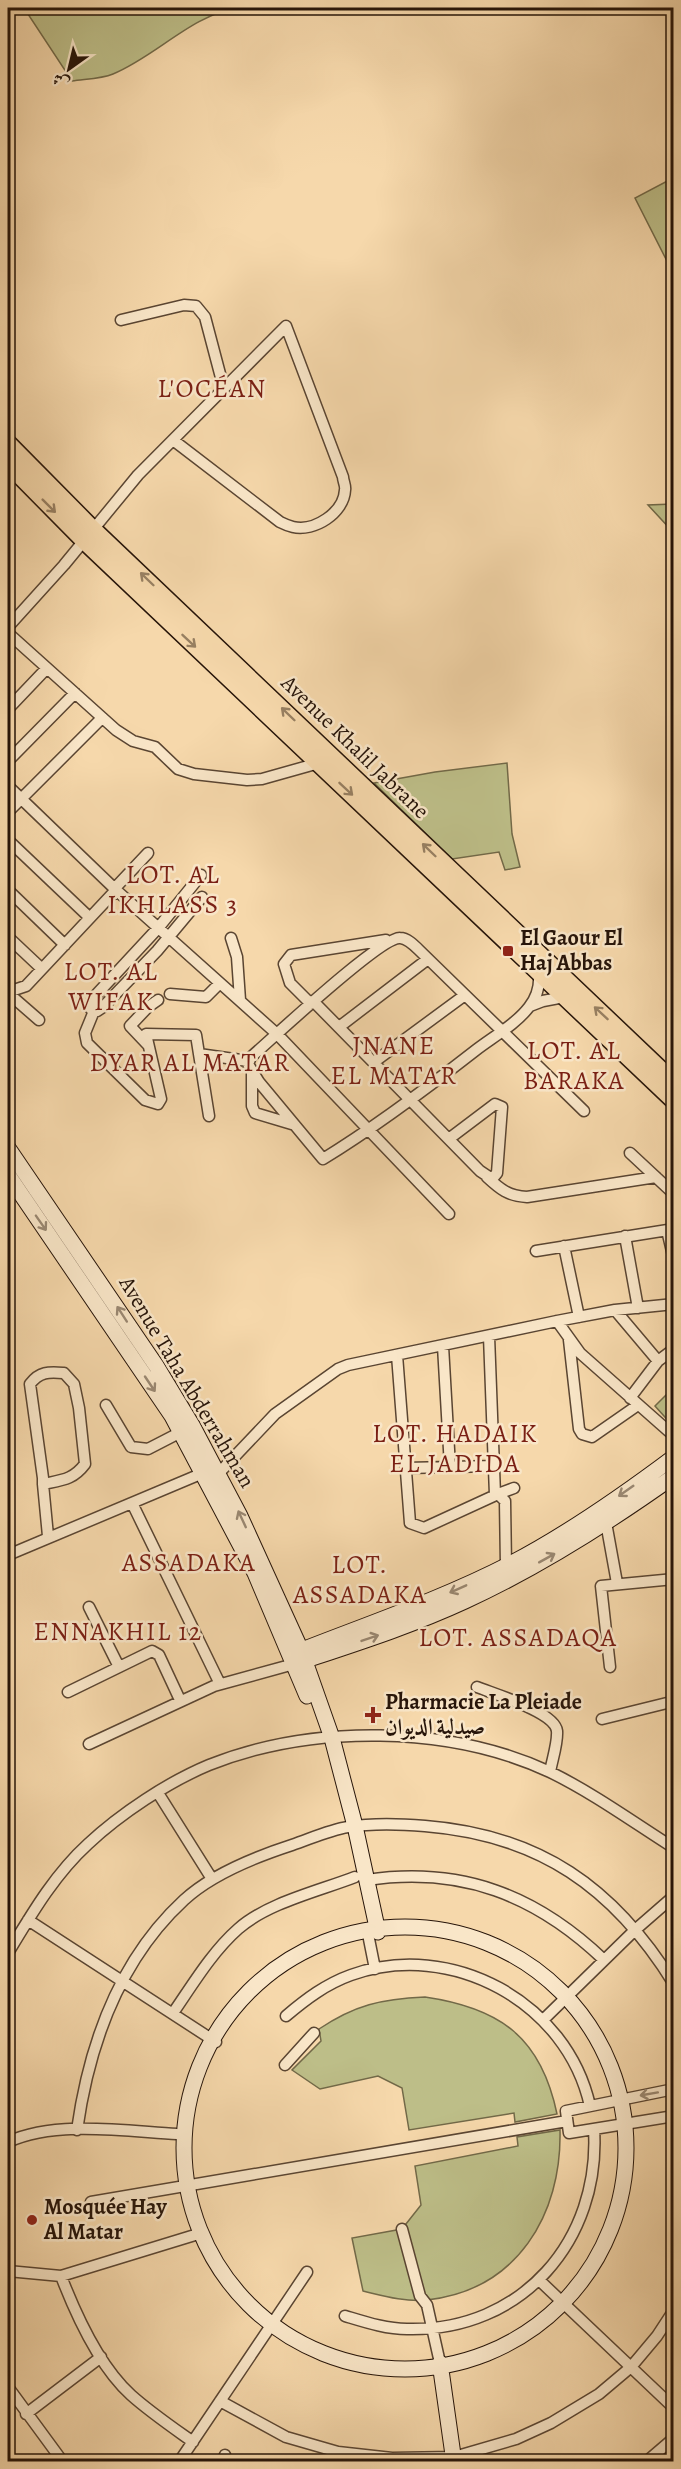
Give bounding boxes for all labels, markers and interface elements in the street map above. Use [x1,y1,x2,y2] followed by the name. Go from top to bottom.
[39,39,99,99] north arrow
[48,67,74,94] text: ش
[157,371,267,406] district label: L'OCÉAN
[41,498,56,513] one-way arrow
[140,572,155,587] one-way arrow
[182,634,197,648] one-way arrow
[274,668,436,826] street label: Avenue Khalil Jabrane
[281,707,296,722] one-way arrow
[338,782,353,796] one-way arrow
[421,842,436,857] one-way arrow
[107,857,239,922] district label: LOT. AL IKHLASS 3
[520,923,623,978] place label: El Gaour El Haj Abbas
[501,944,515,958] marker: El Gaour El Haj Abbas
[64,954,158,1019] district label: LOT. AL WIFAK
[593,1006,608,1020] one-way arrow
[331,1028,457,1093] district label: JNANE EL MATAR
[523,1033,625,1098] district label: LOT. AL BARAKA
[89,1045,291,1080] district label: DYAR AL MATAR
[35,1214,47,1230] one-way arrow
[111,1270,262,1493] street label: Avenue Taha Abderrahman
[116,1306,128,1323] one-way arrow
[145,1375,157,1392] one-way arrow
[372,1416,538,1481] district label: LOT. HADAIK EL JADIDA
[619,1485,635,1497] one-way arrow
[235,1510,247,1528] one-way arrow
[121,1545,256,1580] district label: ASSADAKA
[292,1547,427,1612] district label: LOT. ASSADAKA
[538,1552,555,1564] one-way arrow
[449,1583,467,1595] one-way arrow
[33,1614,203,1649] district label: ENNAKHIL 12
[419,1620,617,1655] district label: LOT. ASSADAQA
[360,1632,379,1643] one-way arrow
[385,1687,582,1742] place label: Pharmacie La Pleiade صيدلية الديوان
[366,1708,380,1722] marker: Pharmacie La Pleiade صيدلية الديوان
[640,2089,659,2100] one-way arrow
[43,2192,167,2247] place label: Mosquée Hay Al Matar
[25,2213,39,2227] marker: Mosquée Hay Al Matar

